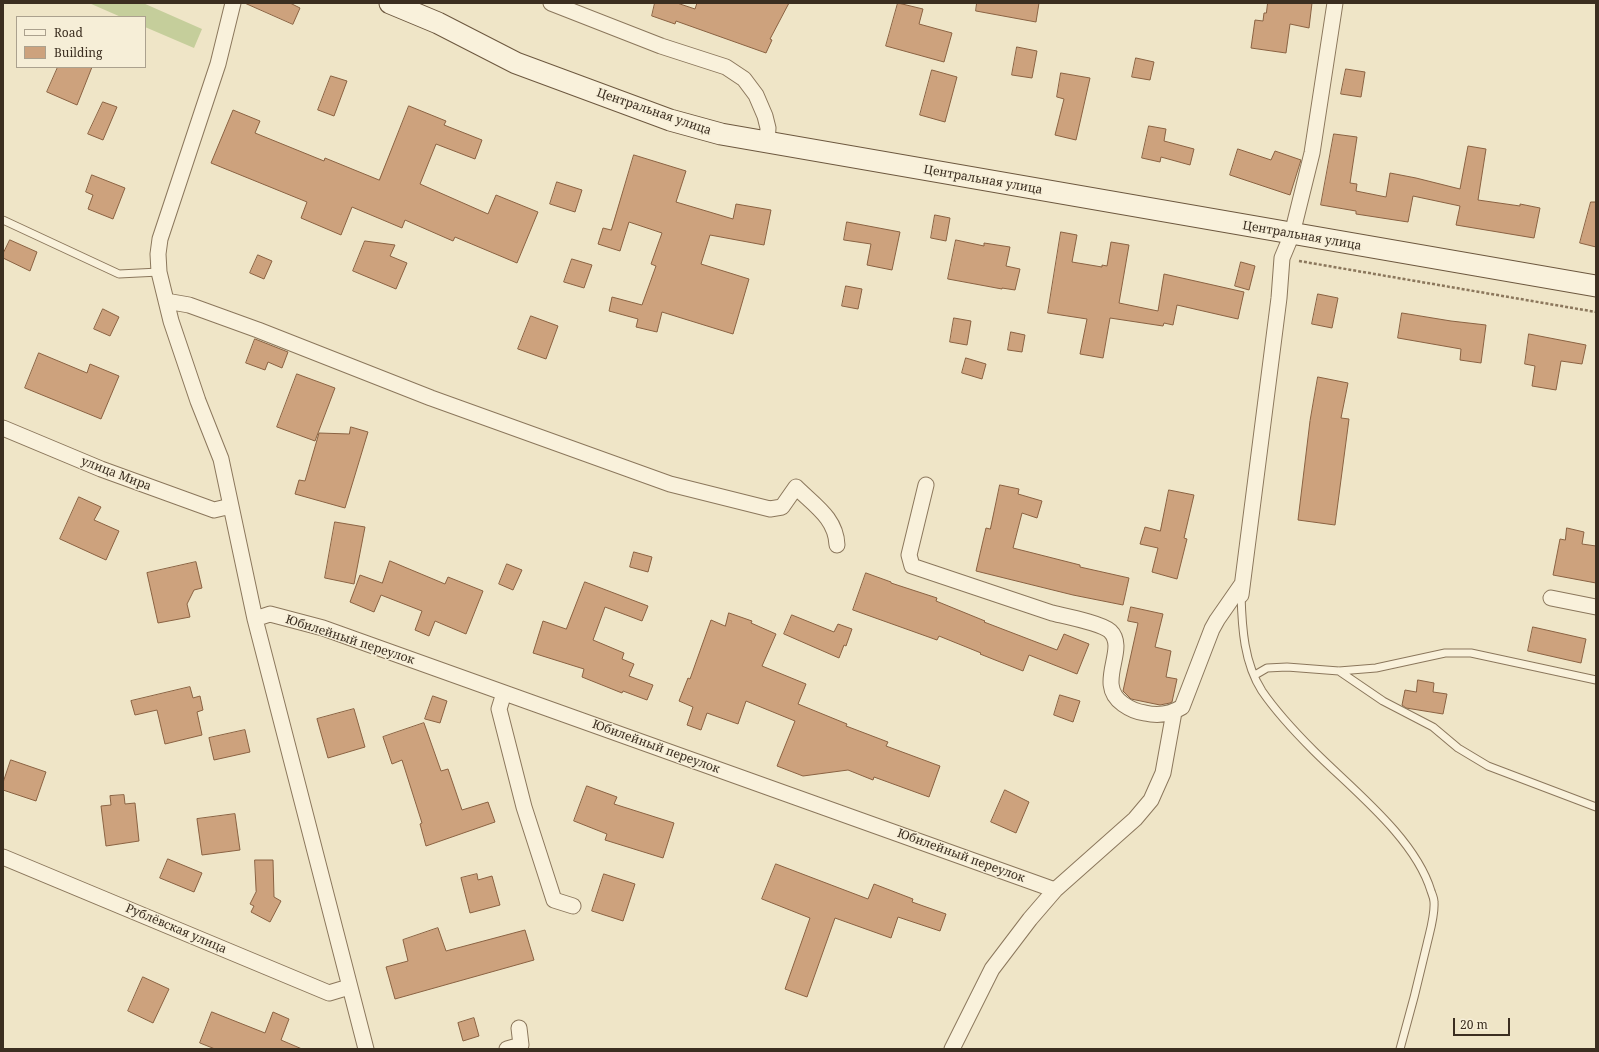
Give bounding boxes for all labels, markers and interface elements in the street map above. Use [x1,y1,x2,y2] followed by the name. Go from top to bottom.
[16,16,146,68] legend
[54,24,83,41] text: Road
[54,44,102,61] text: Building
[595,86,713,138] street label: Центральная улица
[922,162,1044,198] street label: Центральная улица
[1241,218,1363,254] street label: Центральная улица
[79,454,153,494] street label: улица Мира
[284,612,416,668] street label: Юбилейный переулок
[590,717,722,777] street label: Юбилейный переулок
[895,826,1027,886] street label: Юбилейный переулок
[123,901,229,957] street label: Рублёвская улица
[1455,1010,1512,1036] scale bar
[1460,1016,1488,1033] text: 20 m

